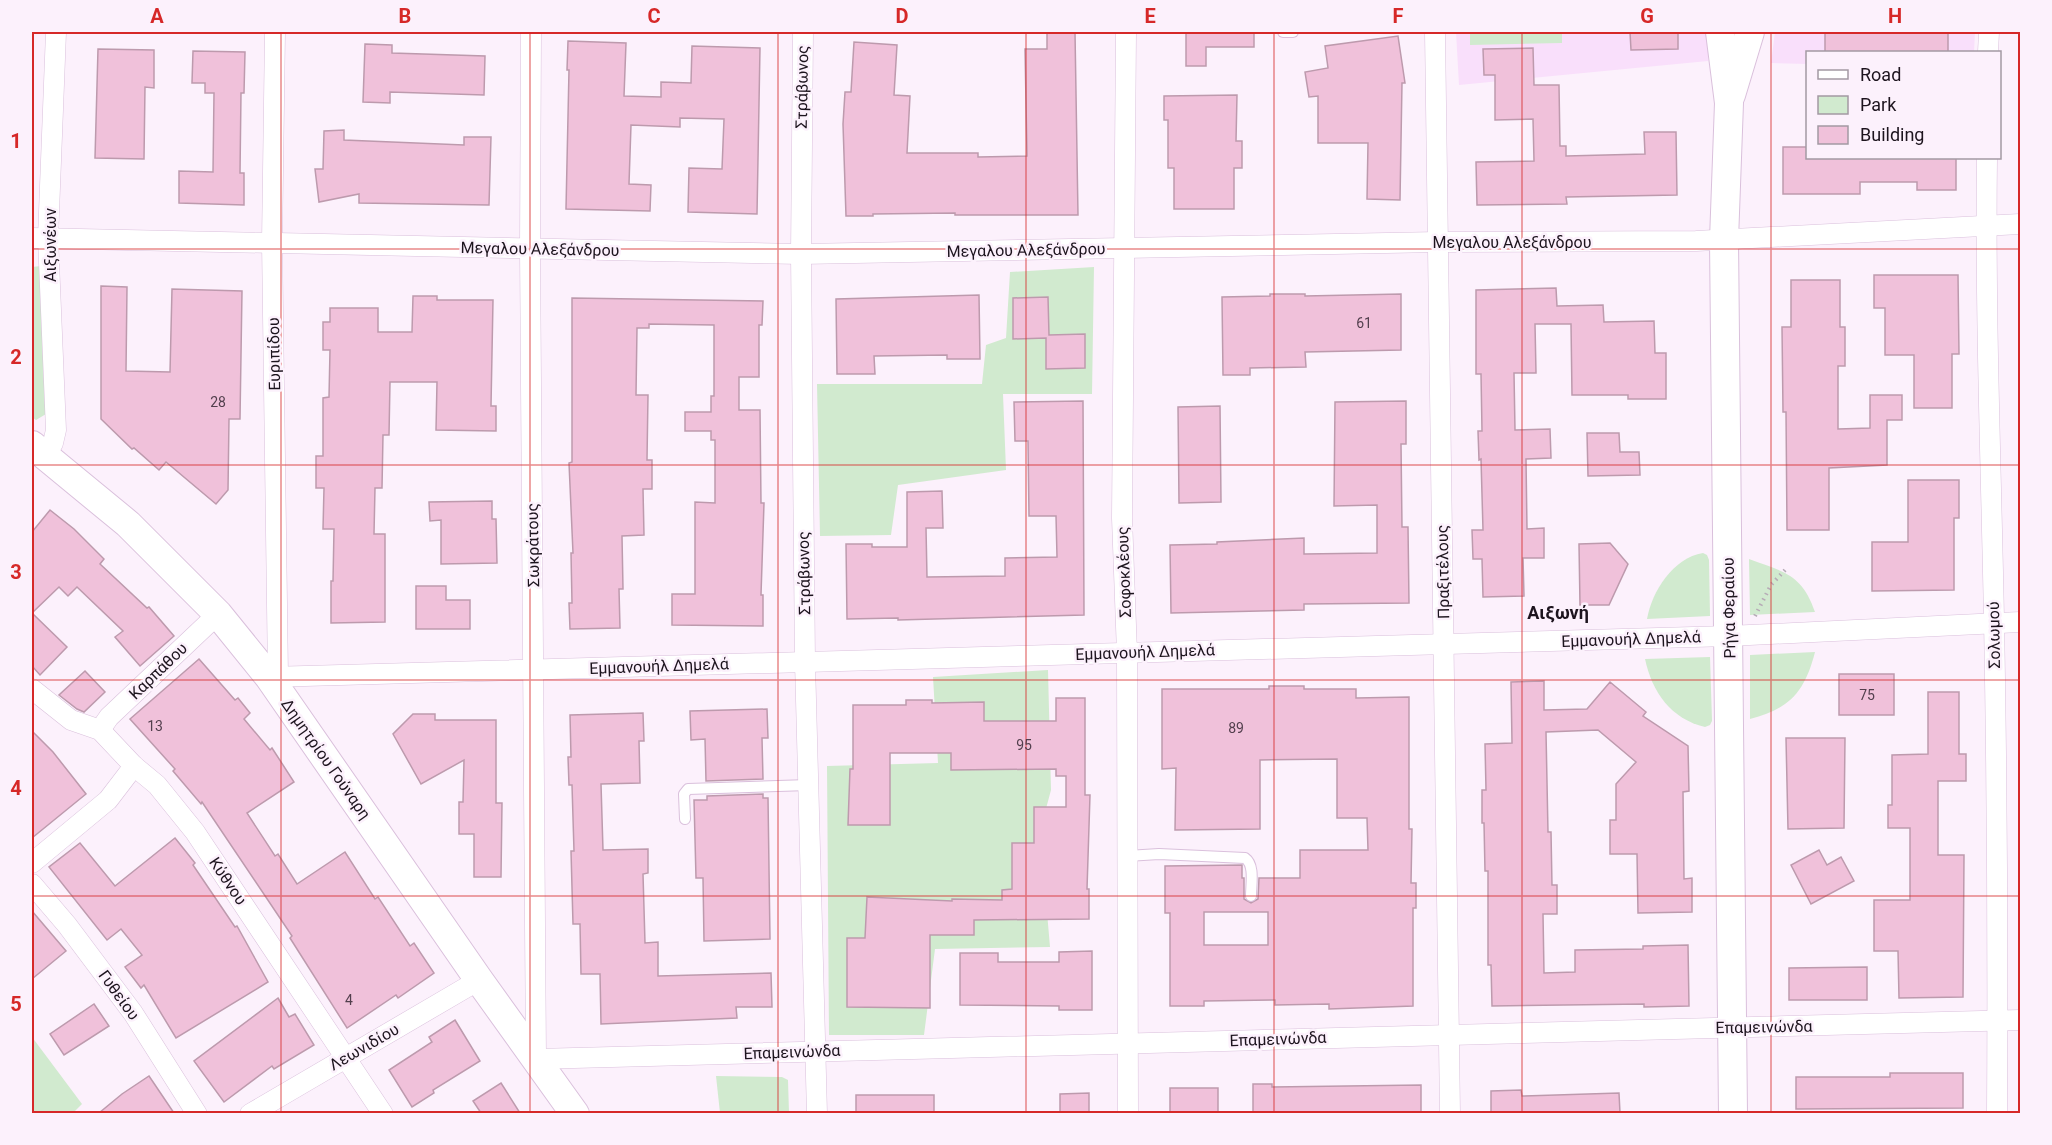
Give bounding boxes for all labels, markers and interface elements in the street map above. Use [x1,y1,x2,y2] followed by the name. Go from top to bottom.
[150,4,164,28] text: A
[399,4,411,28] text: B
[647,4,661,28] text: C
[896,4,909,28] text: D
[1144,4,1156,28] text: E
[1393,4,1404,28] text: F
[1640,4,1654,28] text: G
[1888,4,1902,28] text: H
[792,45,812,129] street label: Στράβωνος
[1806,51,2001,159] legend
[1860,64,1901,85] text: Road
[1860,94,1897,115] text: Park
[1860,124,1924,145] text: Building
[10,129,22,153] text: 1
[41,208,60,282] street label: Αιξωνέων
[1433,233,1591,252] street label: Μεγαλου Αλεξάνδρου
[460,238,620,260] street label: Μεγαλου Αλεξάνδρου
[946,239,1106,261] street label: Μεγαλου Αλεξάνδρου
[1356,315,1372,331] house number: 61
[264,317,284,391] street label: Ευριπίδου
[10,345,22,369] text: 2
[210,394,226,410] house number: 28
[523,503,543,587] street label: Σωκράτους
[1433,525,1453,619] street label: Πραξιτέλους
[1113,526,1135,618] street label: Σοφοκλέους
[794,531,814,615] street label: Στράβωνος
[1719,557,1739,659] street label: Ρήγα Φεραίου
[10,560,22,584] text: 3
[1984,601,2004,669] street label: Σολωμού
[1527,602,1589,623] district label: Αιξωνή
[1561,627,1701,651] street label: Εμμανουήλ Δημελά
[125,639,191,703] street label: Καρπάθου
[1075,640,1215,664] street label: Εμμανουήλ Δημελά
[589,654,729,678] street label: Εμμανουήλ Δημελά
[1859,687,1875,703] house number: 75
[277,695,375,823] street label: Δημητρίου Γούναρη
[147,718,163,734] house number: 13
[1228,720,1244,736] house number: 89
[1016,737,1032,753] house number: 95
[10,776,22,800] text: 4
[205,854,251,908] street label: Κύθνου
[95,966,143,1024] street label: Γυθείου
[10,992,22,1016] text: 5
[345,992,353,1008] house number: 4
[1715,1017,1813,1037] street label: Επαμεινώνδα
[326,1019,402,1075] street label: Λεωνιδίου
[1229,1028,1327,1050] street label: Επαμεινώνδα
[743,1041,841,1063] street label: Επαμεινώνδα

